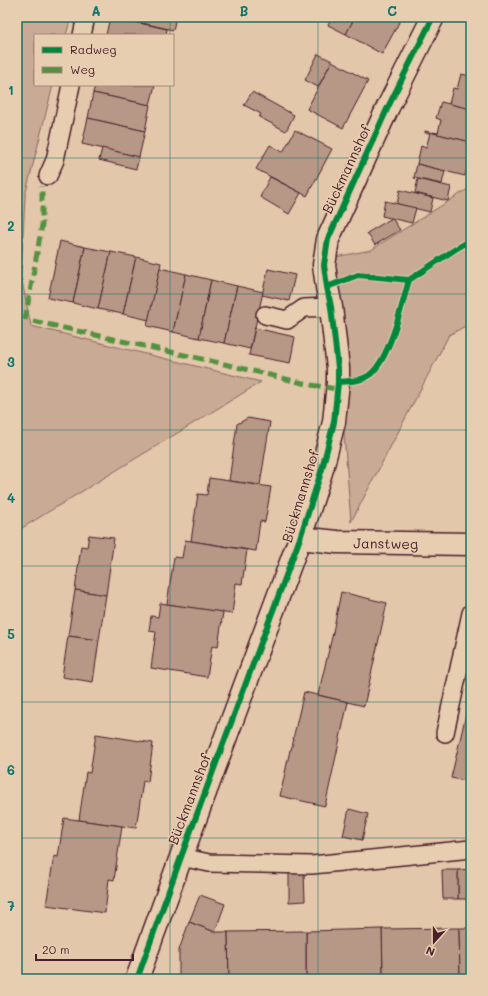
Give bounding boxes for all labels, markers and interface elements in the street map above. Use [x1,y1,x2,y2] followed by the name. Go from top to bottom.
[91,2,101,19] text: A
[240,2,249,19] text: B
[387,2,397,19] text: C
[34,34,174,86] legend
[70,41,117,57] text: Radweg
[70,61,95,77] text: Weg
[8,81,14,98] text: 1
[317,121,375,216] street label: Bückmannshof
[7,217,15,234] text: 2
[7,353,15,370] text: 3
[277,447,323,545] street label: Bückmannshof
[7,489,15,506] text: 4
[353,533,418,553] street label: Janstweg
[7,625,15,642] text: 5
[163,750,215,847] street label: Bückmannshof
[7,761,15,778] text: 6
[7,897,15,914] text: 7
[414,922,454,962] north arrow
[36,936,133,962] scale bar
[42,941,70,957] text: 20 m
[424,943,437,960] text: N

